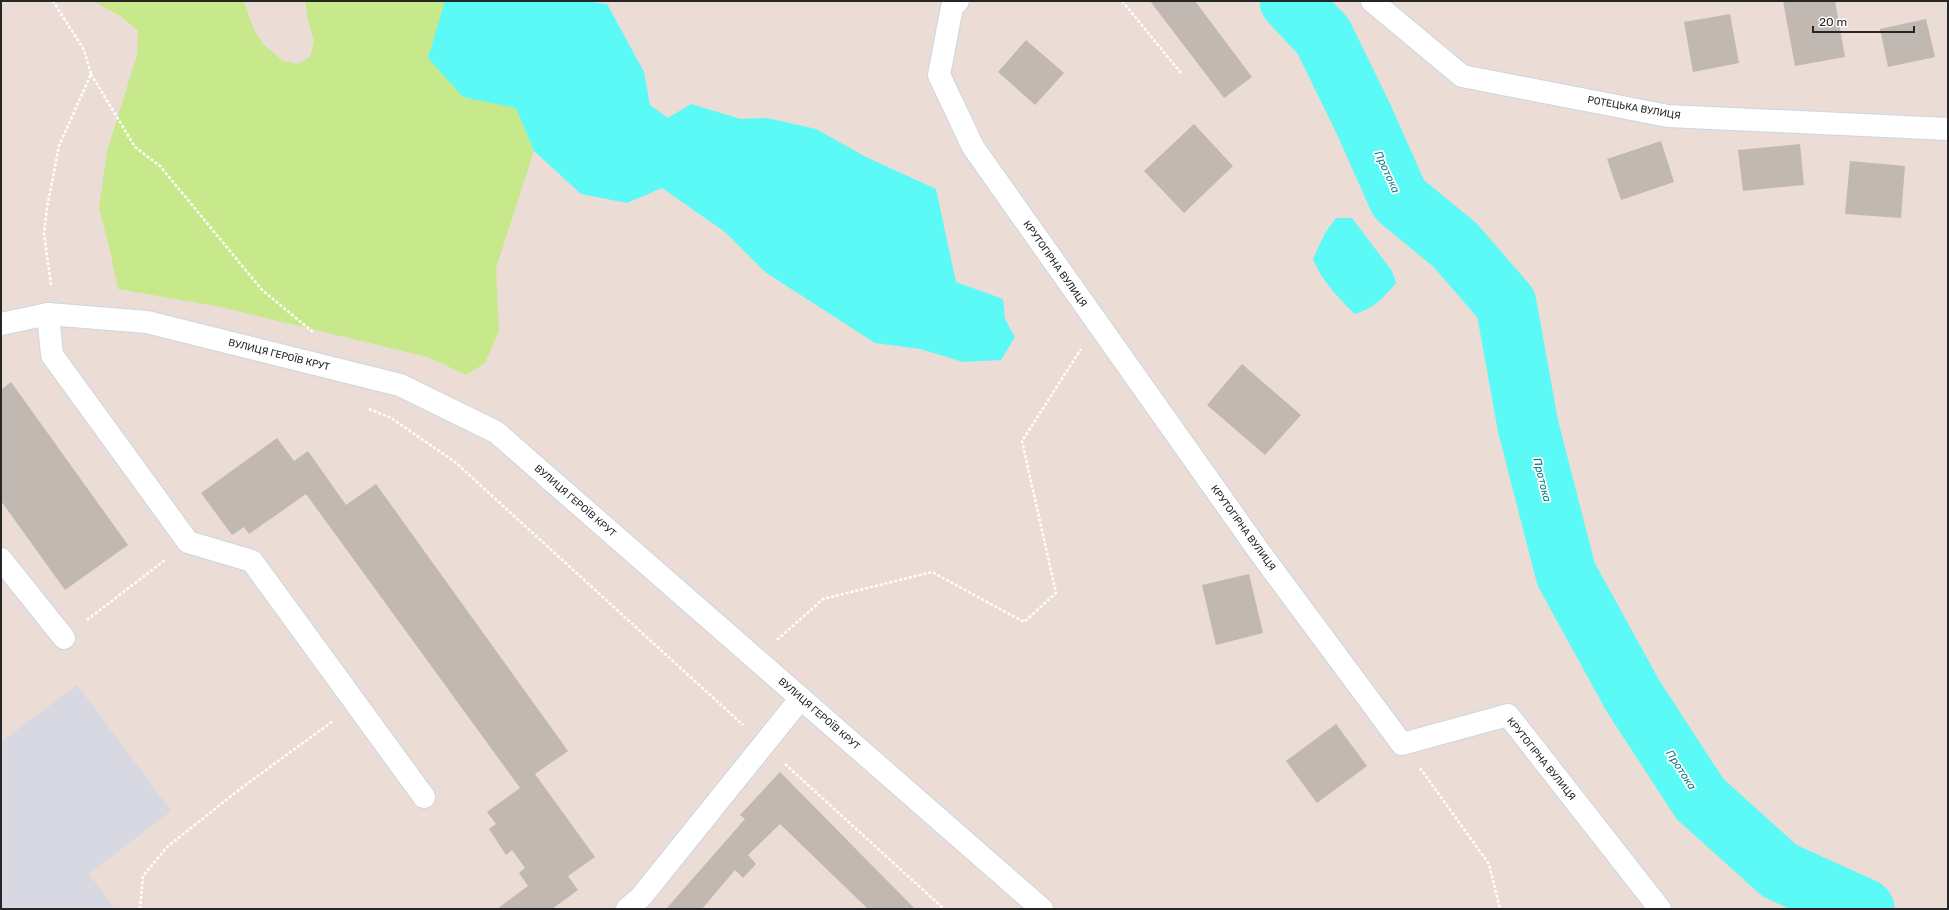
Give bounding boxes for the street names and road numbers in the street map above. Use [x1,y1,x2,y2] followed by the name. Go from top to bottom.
[1586,94,1682,122] street label: РОТЕЦЬКА ВУЛИЦЯ
[1021,219,1089,309] street label: КРУТОГІРНА ВУЛИЦЯ
[227,337,331,373] street label: ВУЛИЦЯ ГЕРОЇВ КРУТ
[532,462,618,540] street label: ВУЛИЦЯ ГЕРОЇВ КРУТ
[1208,483,1278,573] street label: КРУТОГІРНА ВУЛИЦЯ
[776,675,862,753] street label: ВУЛИЦЯ ГЕРОЇВ КРУТ
[1504,715,1578,803] street label: КРУТОГІРНА ВУЛИЦЯ

